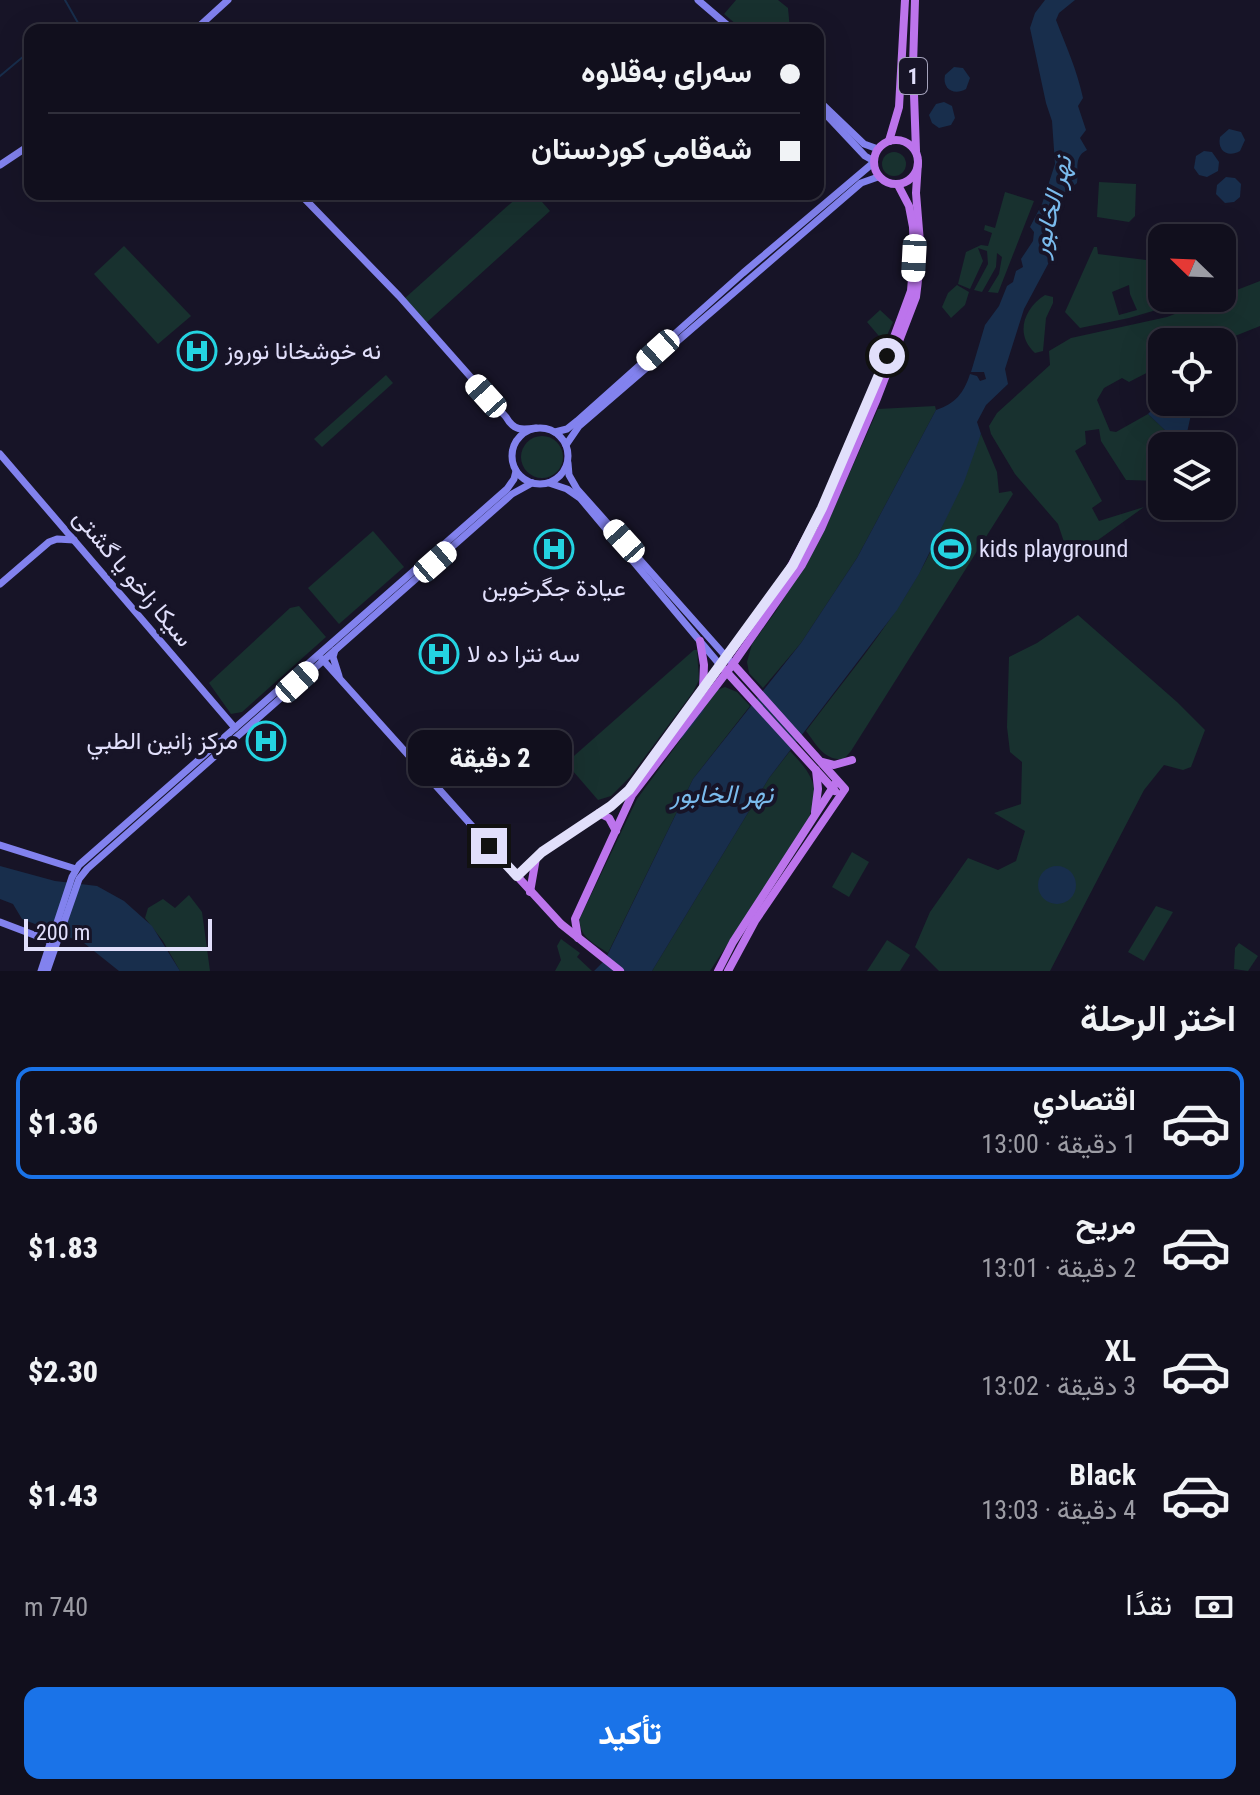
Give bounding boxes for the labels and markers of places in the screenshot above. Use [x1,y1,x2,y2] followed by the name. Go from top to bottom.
[176,330,218,372] hospital icon: نه خوشخانا نوروز
[224,337,381,366] place label: نه خوشخانا نوروز
[533,528,575,570] hospital icon: عيادة جگرخوين
[930,528,972,570] sports icon: kids playground
[979,535,1128,563] place label: kids playground
[482,574,626,603] place label: عيادة جگرخوين
[418,633,460,675] hospital icon: سه نترا ده لا
[467,640,580,669] place label: سه نترا ده لا
[245,720,287,762] hospital icon: مركز زانين الطبي
[87,727,238,760] place label: مركز زانين الطبي

